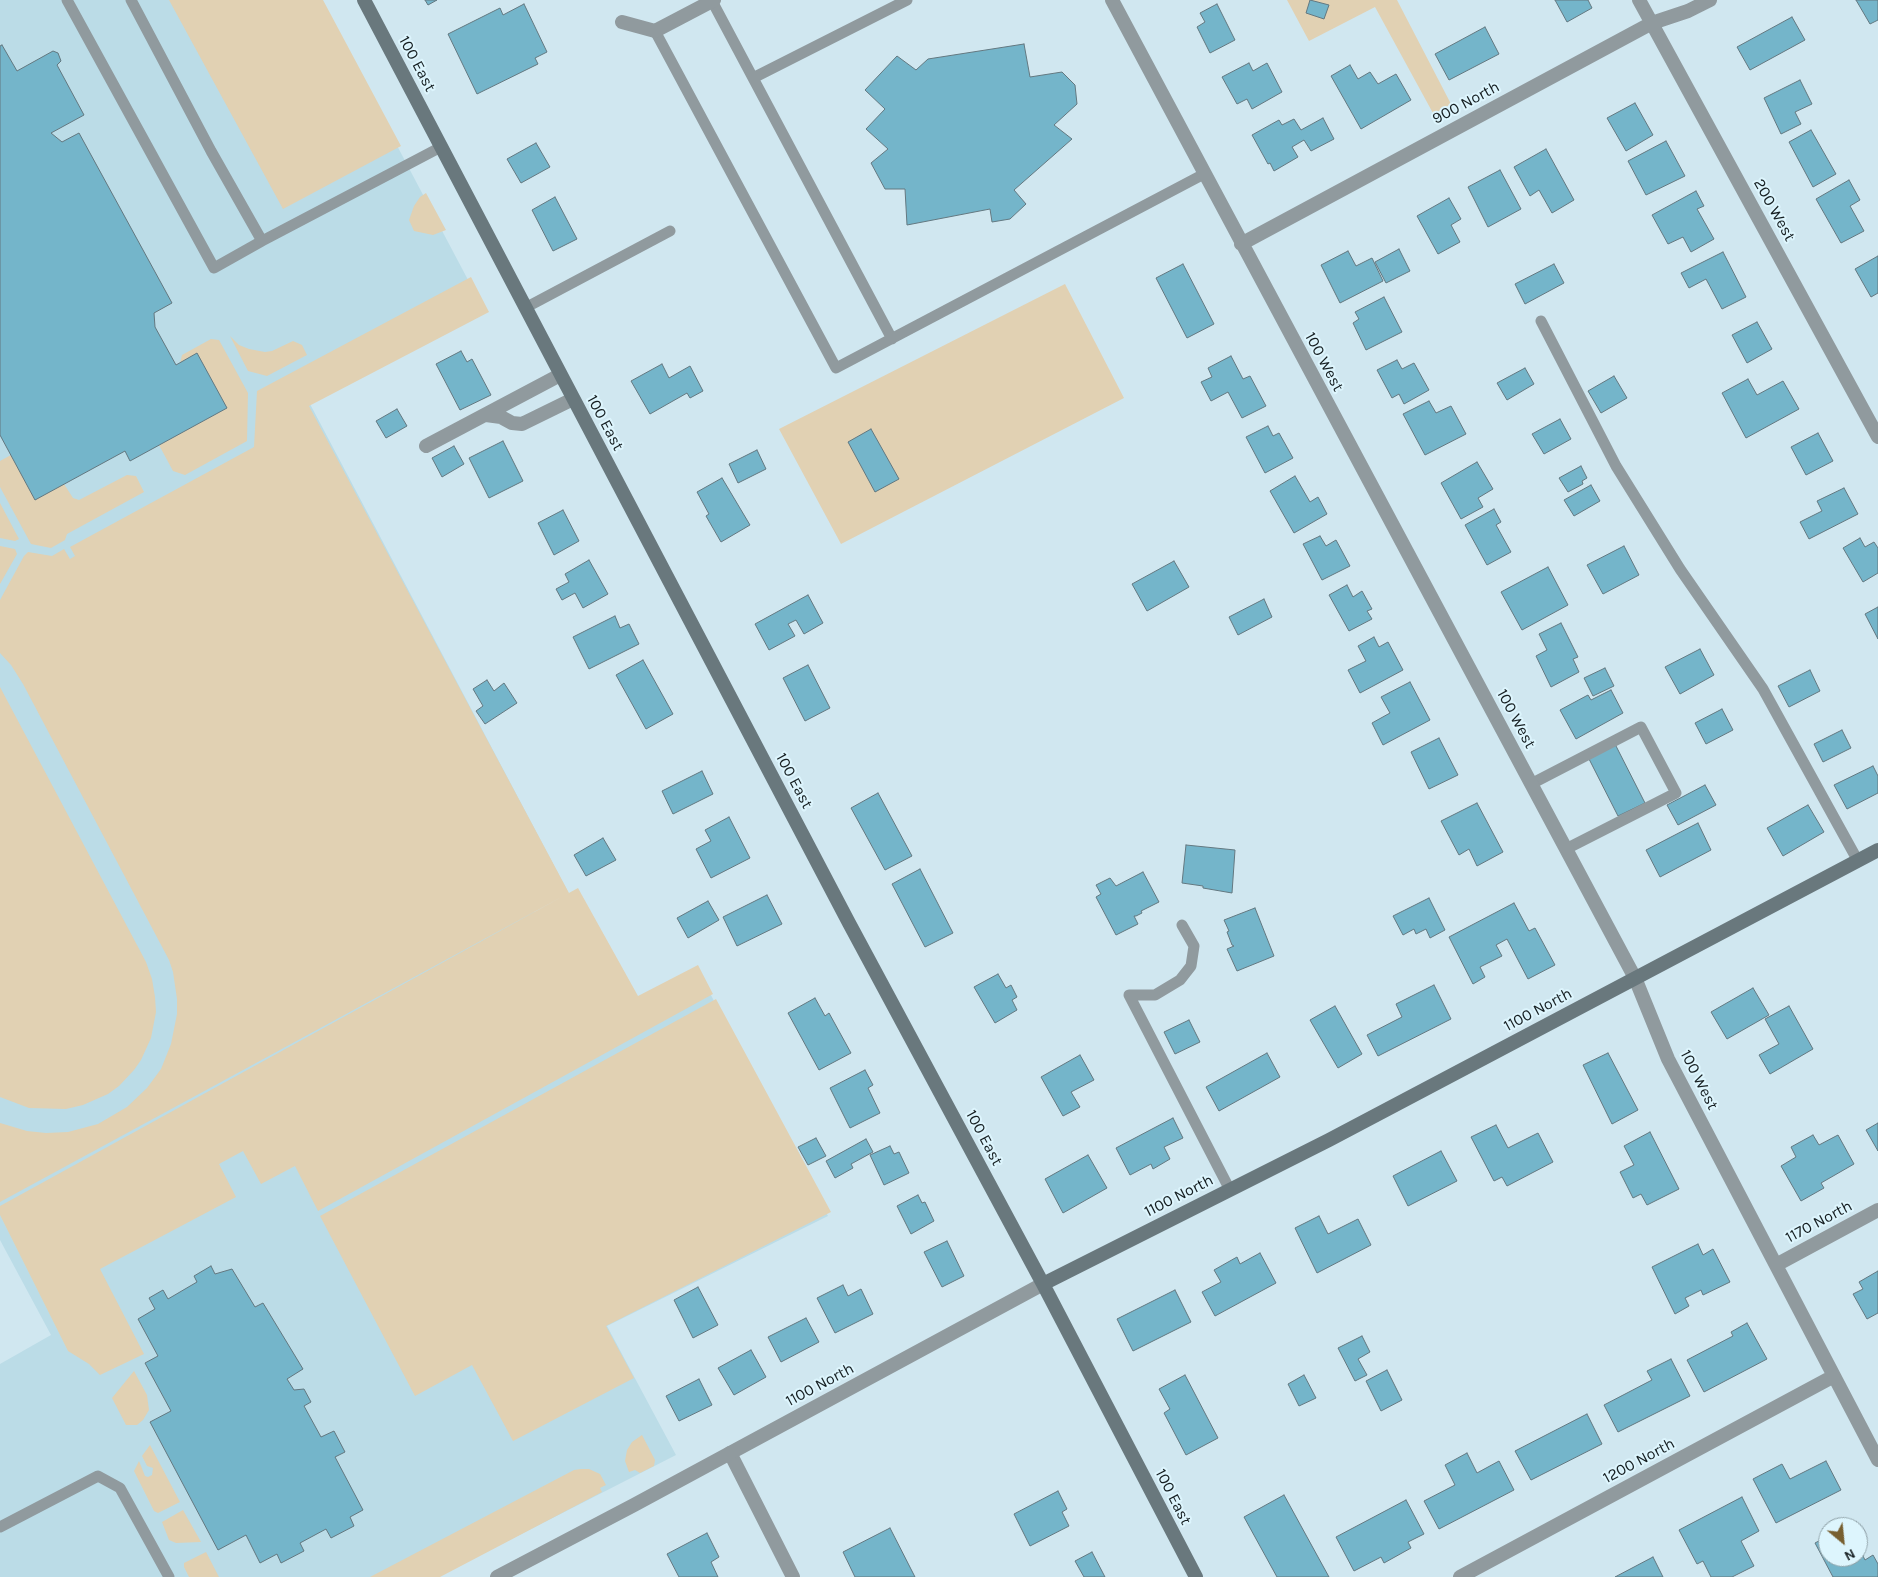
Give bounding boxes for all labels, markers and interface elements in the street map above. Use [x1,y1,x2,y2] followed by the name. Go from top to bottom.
[394,33,440,95] street label: 100 East
[1429,77,1503,129] street label: 900 North
[1749,175,1799,245] street label: 200 West
[1300,329,1348,395] street label: 100 West
[582,392,628,454] street label: 100 East
[1492,686,1540,752] street label: 100 West
[771,750,817,812] street label: 100 East
[1501,984,1575,1036] street label: 1100 North
[1676,1047,1722,1113] street label: 100 West
[961,1107,1007,1169] street label: 100 East
[1141,1171,1217,1221] street label: 1100 North
[1782,1196,1856,1248] street label: 1170 North
[783,1359,857,1411] street label: 1100 North
[1600,1434,1678,1488] street label: 1200 North
[1151,1466,1195,1528] street label: 100 East
[1818,1517,1868,1567] north arrow
[1841,1545,1858,1565] text: N

